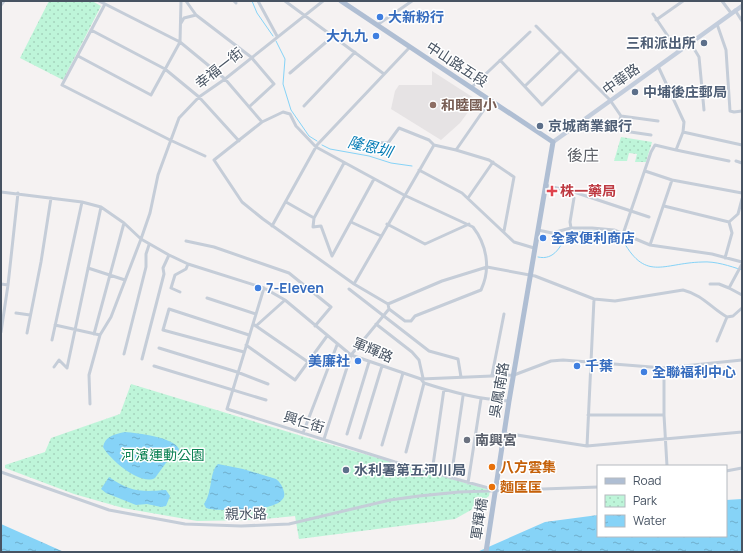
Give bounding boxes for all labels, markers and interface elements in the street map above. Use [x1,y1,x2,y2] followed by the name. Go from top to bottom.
[388,7,444,26] place label: 大新粉行
[375,12,385,22] marker: 大新粉行
[326,26,368,45] place label: 大九九
[371,31,381,41] marker: 大九九
[626,33,696,52] place label: 三和派出所
[423,37,492,91] street label: 中山路五段
[699,38,709,48] marker: 三和派出所
[191,43,247,92] street label: 幸福一街
[598,59,643,99] street label: 中華路
[643,82,727,101] place label: 中埔後庄郵局
[630,87,640,97] marker: 中埔後庄郵局
[441,95,497,114] place label: 和睦國小
[428,100,438,110] marker: 和睦國小
[548,116,632,135] place label: 京城商業銀行
[535,121,545,131] marker: 京城商業銀行
[346,131,396,163] water label: 隆恩圳
[567,144,599,166] district label: 後庄
[560,181,616,200] place label: 株一藥局
[547,186,557,196] marker: 株一藥局
[551,228,635,247] place label: 全家便利商店
[538,233,548,243] marker: 全家便利商店
[266,278,324,297] place label: 7-Eleven
[253,283,263,293] marker: 7-Eleven
[350,333,396,366] street label: 軍輝路
[308,351,350,370] place label: 美廉社
[353,356,363,366] marker: 美廉社
[585,356,613,375] place label: 千葉
[484,361,513,419] street label: 吳鳳南路
[572,361,582,371] marker: 千葉
[652,362,736,381] place label: 全聯福利中心
[639,367,649,377] marker: 全聯福利中心
[281,406,327,437] street label: 興仁街
[475,430,517,449] place label: 南興宮
[462,435,472,445] marker: 南興宮
[121,445,205,464] park label: 河濱運動公園
[500,457,556,476] place label: 八方雲集
[354,460,466,479] place label: 水利署第五河川局
[487,462,497,472] marker: 八方雲集
[341,465,351,475] marker: 水利署第五河川局
[597,465,727,537] legend
[633,472,661,489] text: Road
[500,477,542,496] place label: 麵匡匡
[487,482,497,492] marker: 麵匡匡
[633,492,658,509] text: Park
[466,497,491,541] street label: 軍輝橋
[225,504,267,523] street label: 親水路
[633,512,667,529] text: Water

